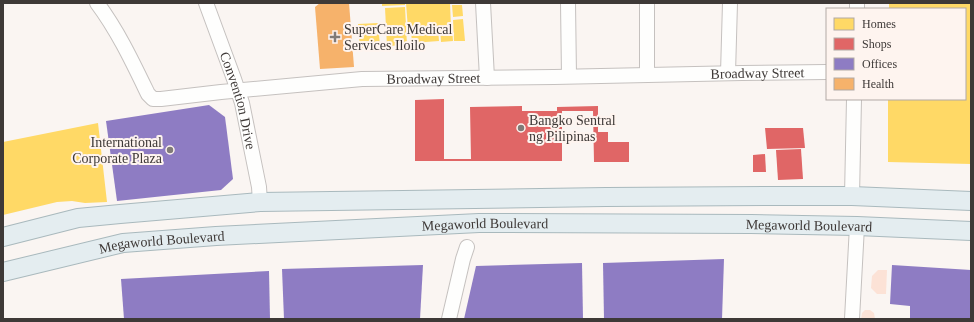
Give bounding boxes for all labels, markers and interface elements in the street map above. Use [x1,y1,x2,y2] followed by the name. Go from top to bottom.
[826,8,966,100] legend
[862,17,896,31] text: Homes
[344,22,453,53] place label: SuperCare Medical Services Iloilo
[329,31,341,43] marker: SuperCare Medical Services Iloilo
[862,37,892,51] text: Shops
[217,50,258,151] street label: Convention Drive
[862,57,897,71] text: Offices
[710,65,804,82] street label: Broadway Street
[386,71,481,87] street label: Broadway Street
[862,77,894,91] text: Health
[529,113,616,144] place label: Bangko Sentral ng Pilipinas
[516,123,526,133] marker: Bangko Sentral ng Pilipinas
[72,135,163,166] place label: International Corporate Plaza
[165,145,175,155] marker: International Corporate Plaza
[421,216,548,234] street label: Megaworld Boulevard
[746,217,872,235] street label: Megaworld Boulevard
[97,229,225,257] street label: Megaworld Boulevard

